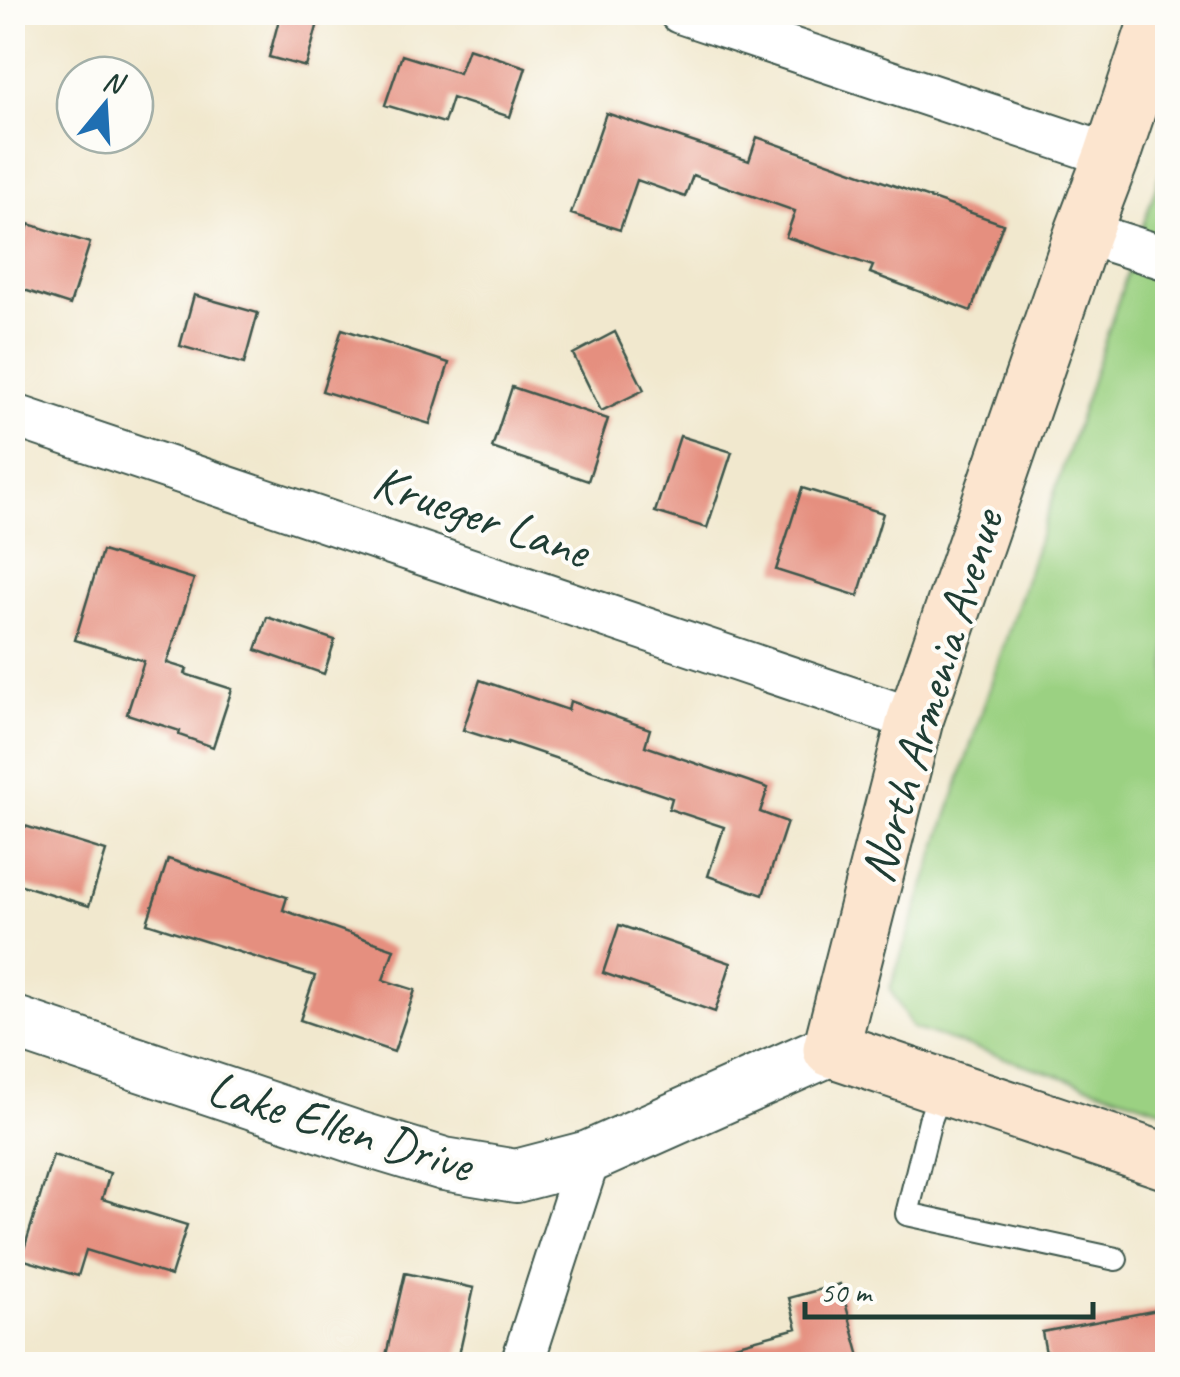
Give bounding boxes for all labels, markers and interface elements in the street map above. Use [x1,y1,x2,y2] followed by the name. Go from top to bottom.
[55,55,155,155] north arrow
[99,62,131,102] text: N
[365,450,600,583] street label: Krueger Lane
[844,500,1018,890] street label: North Armenia Avenue
[200,1056,482,1197] street label: Lake Ellen Drive
[805,1257,1092,1319] scale bar
[820,1273,873,1311] text: 50 m

